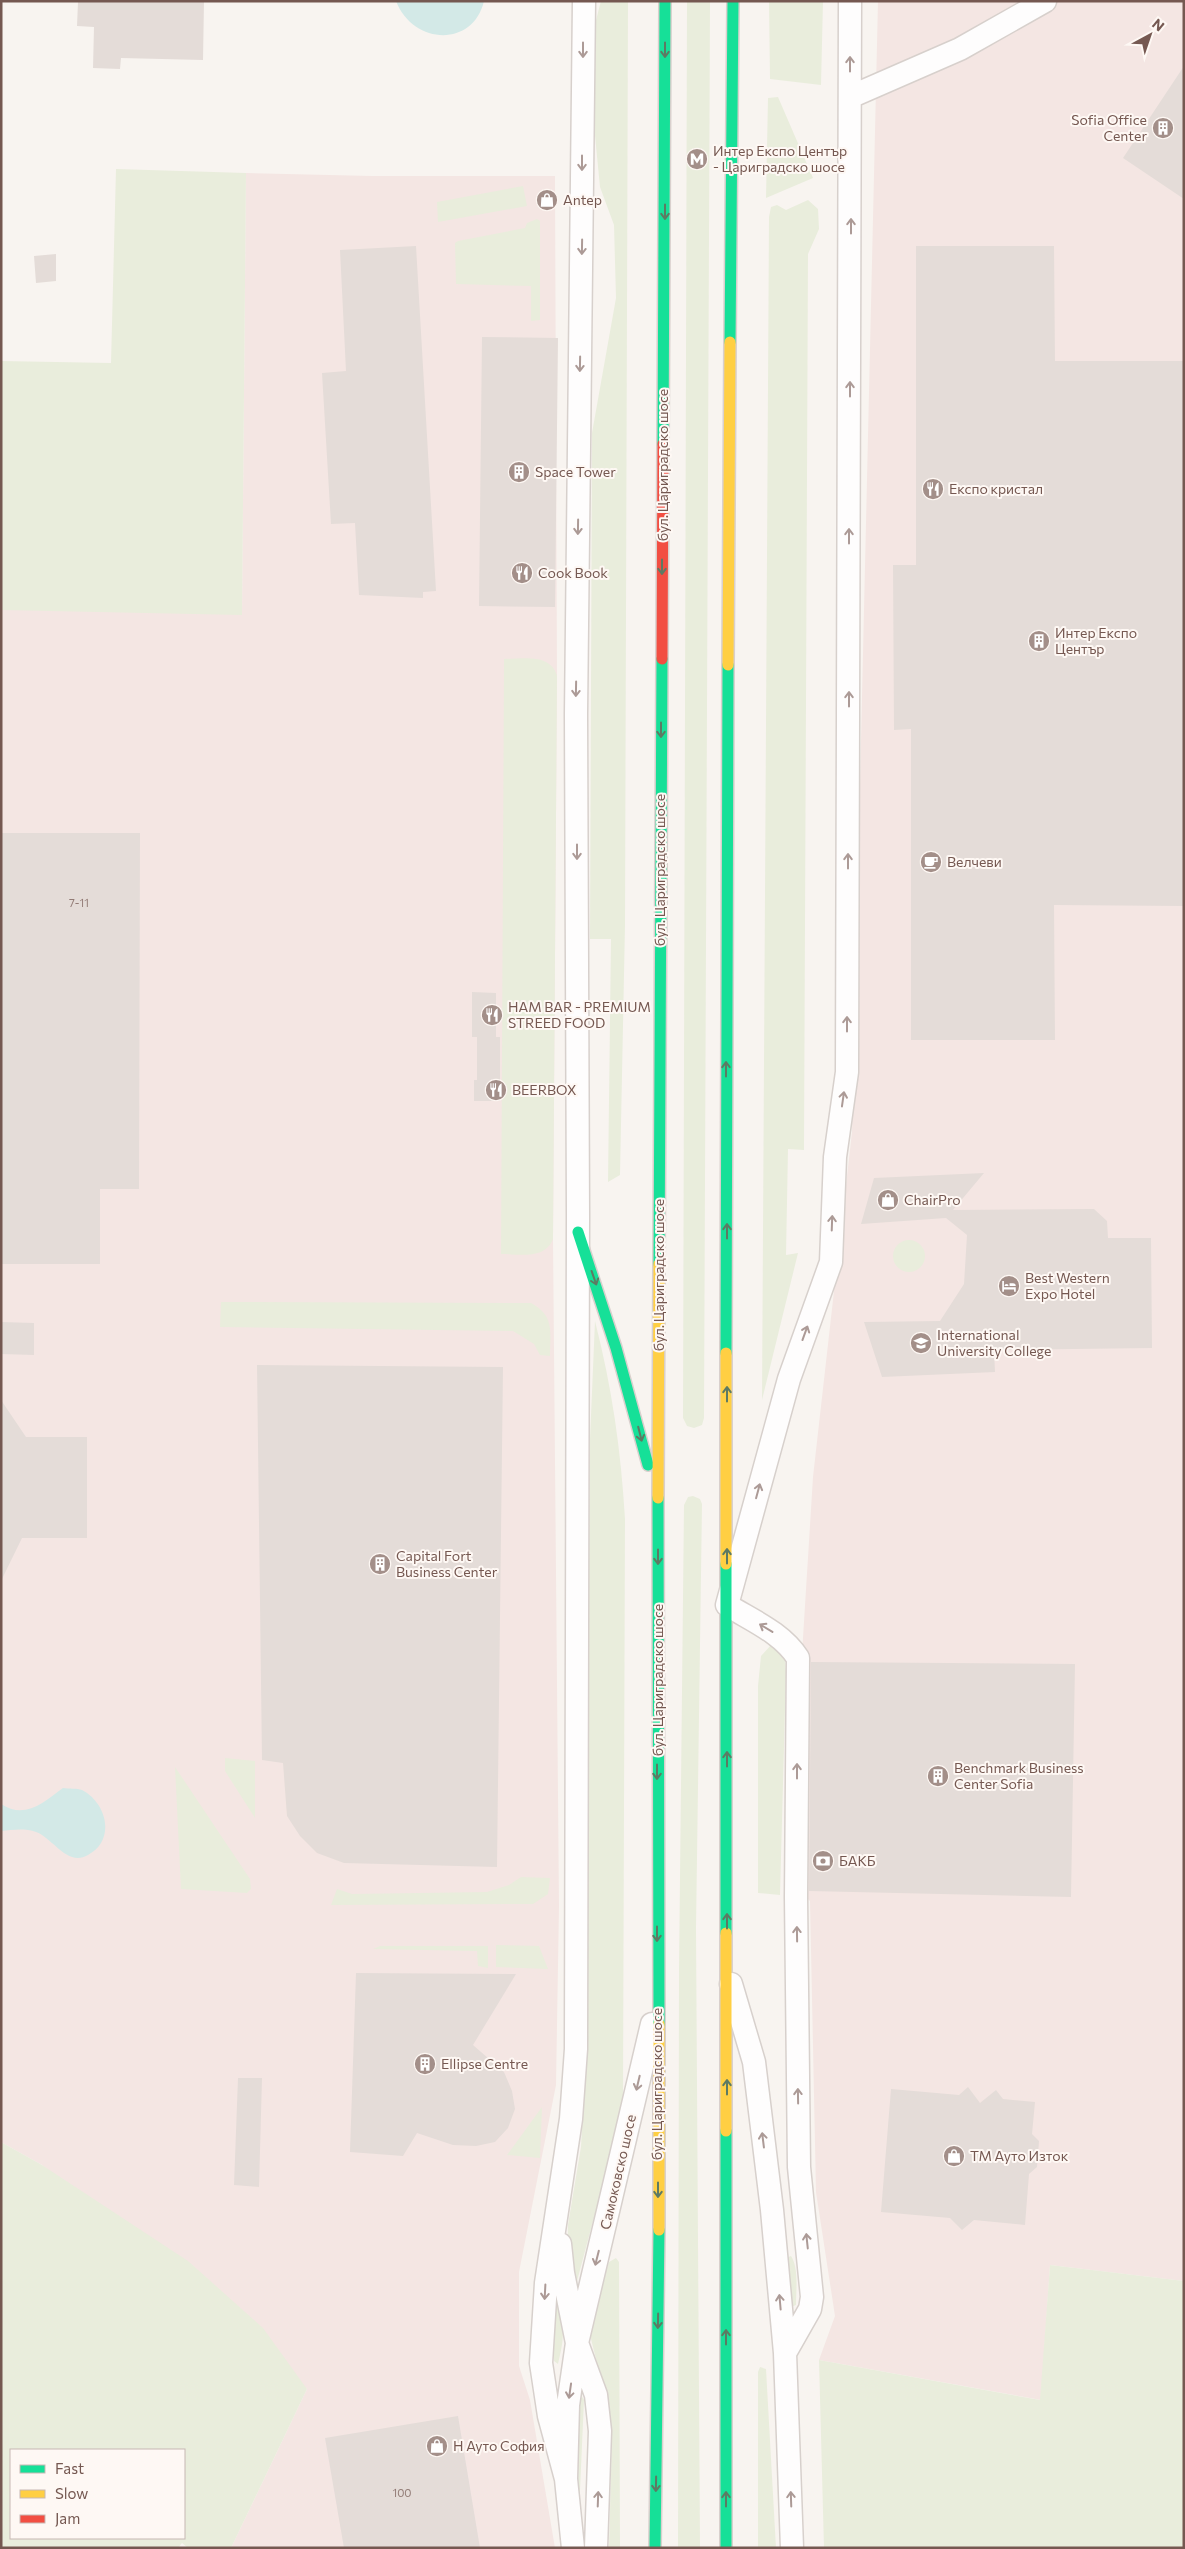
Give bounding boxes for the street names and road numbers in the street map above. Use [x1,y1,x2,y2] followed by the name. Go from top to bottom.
[654,389,671,541] street label: бул. Цариградско шосе
[651,794,668,946] street label: бул. Цариградско шосе
[650,1199,667,1351] street label: бул. Цариградско шосе
[649,1604,666,1756] street label: бул. Цариградско шосе
[648,2008,665,2160] street label: бул. Цариградско шосе
[596,2113,639,2231] street label: Самоковско шосе

